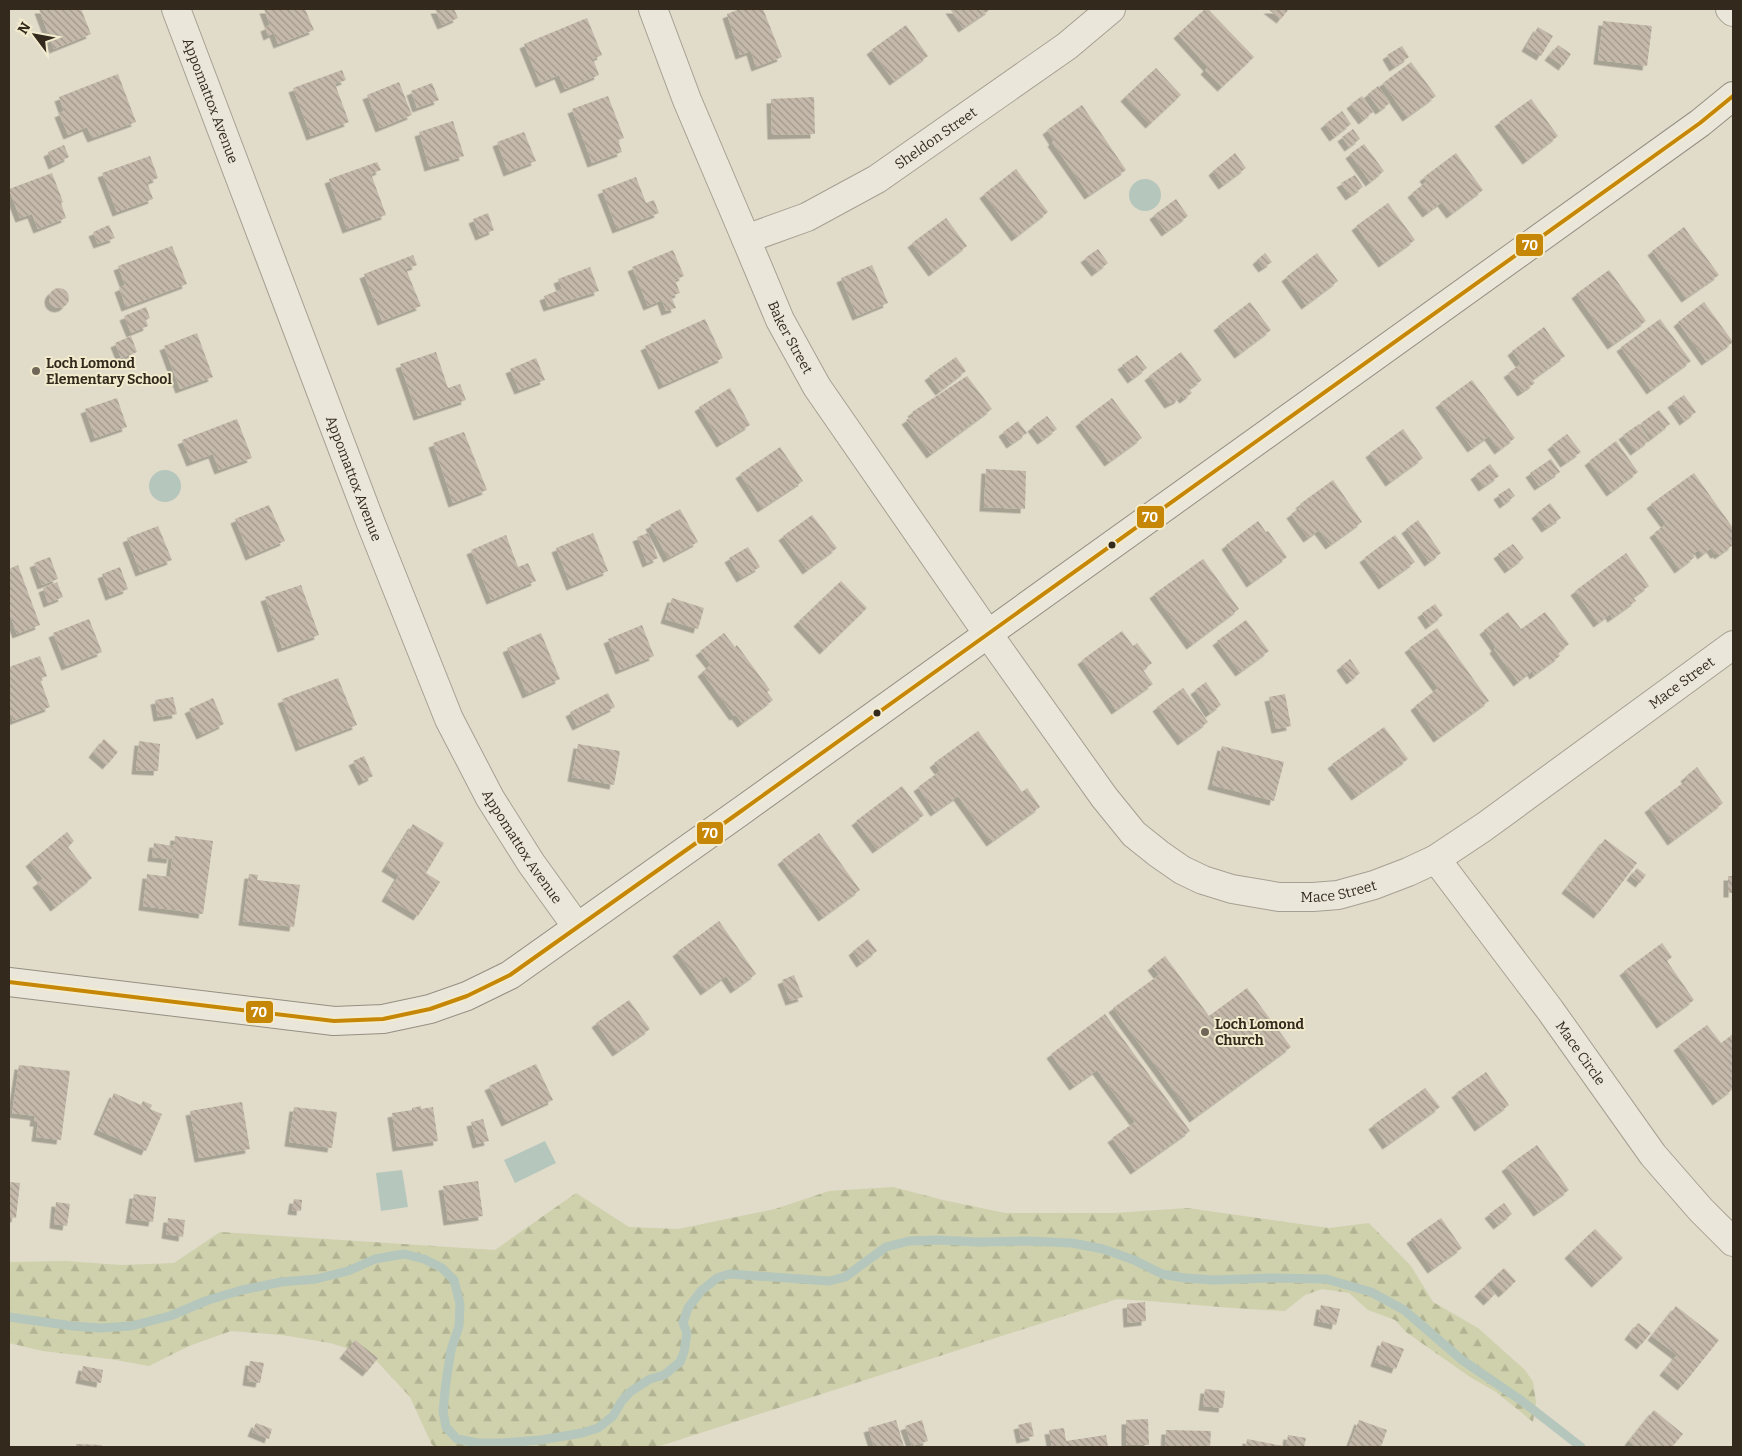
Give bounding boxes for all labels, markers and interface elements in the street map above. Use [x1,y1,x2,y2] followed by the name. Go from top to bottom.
[10,10,60,60] north arrow
[14,19,35,37] text: N
[179,36,242,166] street label: Appomattox Avenue
[891,103,980,173] street label: Sheldon Street
[1515,233,1544,257] line badge: 70
[1522,237,1538,254] text: 70
[764,298,816,377] street label: Baker Street
[46,355,172,388] place label: Loch Lomond Elementary School
[30,365,42,377] marker: Loch Lomond Elementary School
[322,413,386,544] street label: Appomattox Avenue
[1136,505,1165,529] line badge: 70
[1142,509,1158,526] text: 70
[1107,540,1117,550] unlabelled marker
[1645,653,1718,712] street label: Mace Street
[872,708,882,718] unlabelled marker
[479,787,566,907] street label: Appomattox Avenue
[696,821,724,845] line badge: 70
[702,825,718,842] text: 70
[1301,876,1378,906] street label: Mace Street
[245,1000,274,1024] line badge: 70
[251,1004,267,1021] text: 70
[1215,1016,1305,1049] place label: Loch Lomond Church
[1552,1018,1609,1088] street label: Mace Circle
[1199,1026,1211,1038] marker: Loch Lomond Church

